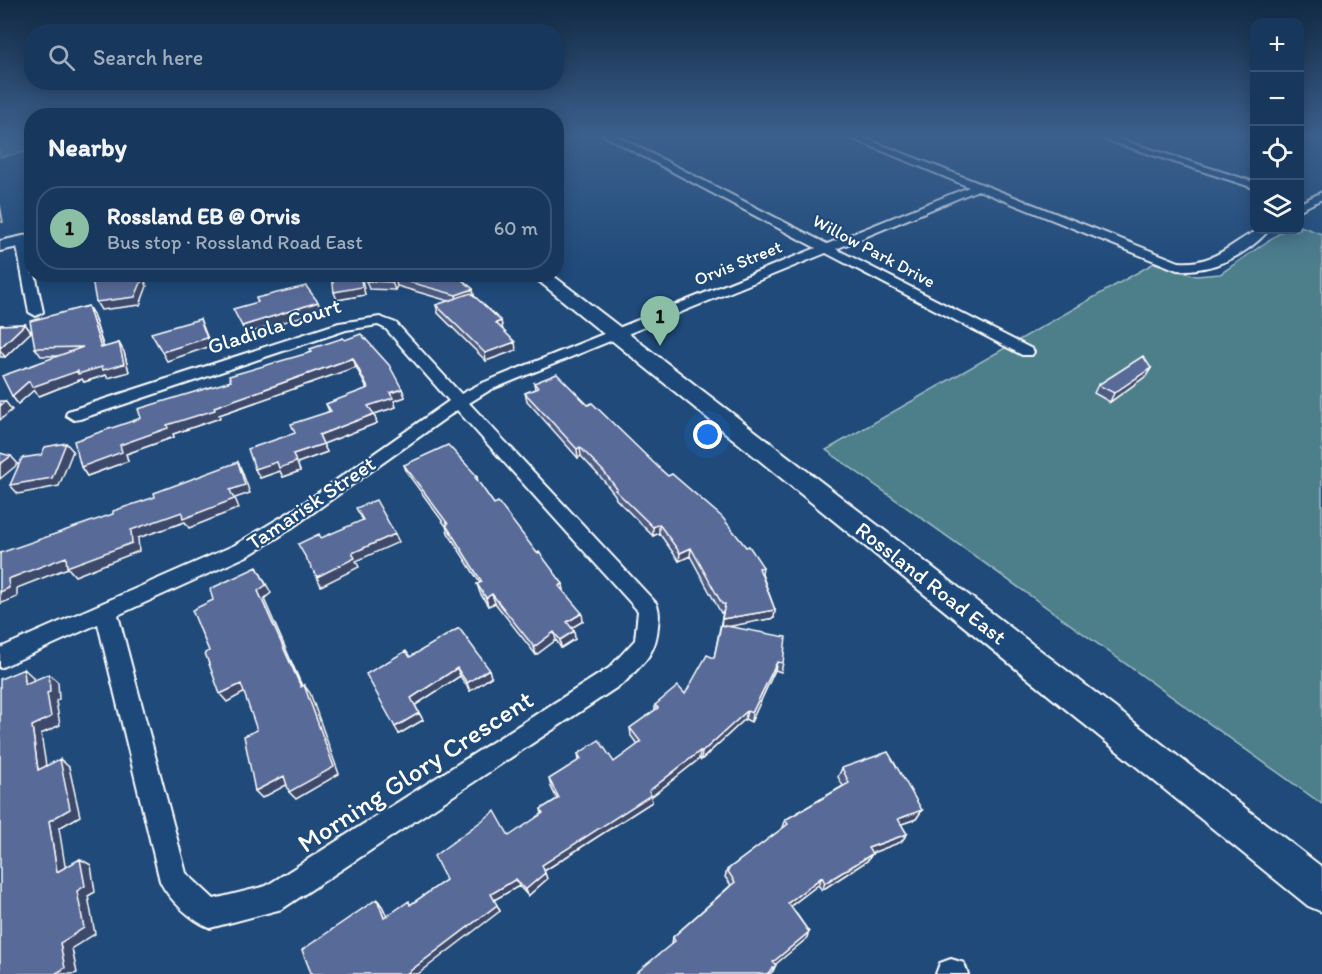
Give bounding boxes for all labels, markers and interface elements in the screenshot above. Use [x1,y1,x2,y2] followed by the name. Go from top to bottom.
[1250,18,1304,234] map controls
[1250,18,1304,72] button: +
[24,24,564,90] search box
[45,41,78,74] icon: search
[93,44,203,71] text: Search here
[1250,72,1304,126] button: −
[1250,126,1304,180] button: locate
[48,131,127,163] text: Nearby
[1250,180,1304,234] button: layers
[107,203,300,230] text: Rossland EB @ Orvis
[809,209,939,293] street label: Willow Park Drive
[65,216,74,240] text: 1
[494,216,538,240] text: 60 m
[107,230,363,254] text: Bus stop · Rossland Road East
[691,235,785,291] street label: Orvis Street
[204,292,344,360] street label: Gladiola Court
[640,296,680,346] pin: 1
[693,420,722,449] your location
[241,450,381,556] street label: Tamarisk Street
[850,516,1012,650] street label: Rossland Road East
[291,682,539,860] street label: Morning Glory Crescent

